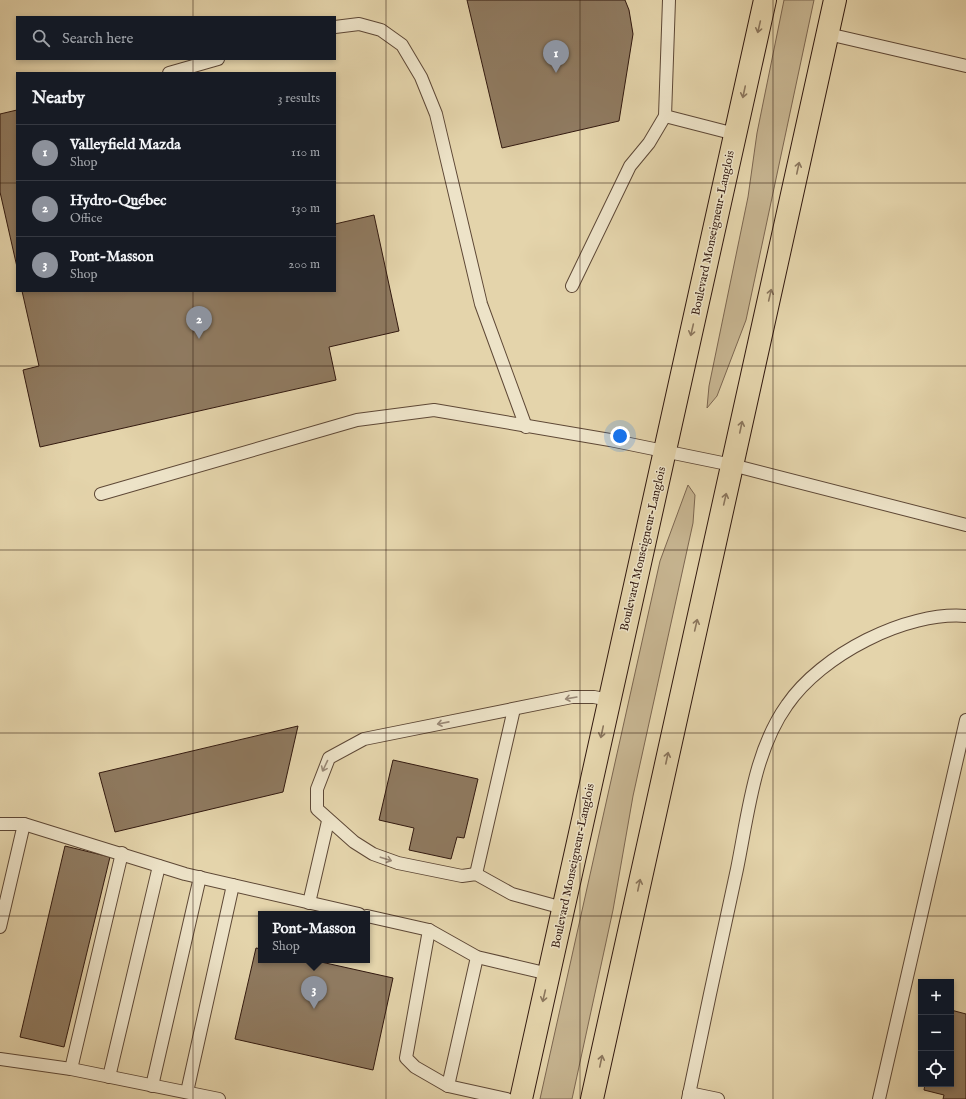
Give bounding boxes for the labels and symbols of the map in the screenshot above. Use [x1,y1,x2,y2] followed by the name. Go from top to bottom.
[754,20,762,33] one-way arrow
[543,40,569,73] pin: 1
[740,85,748,98] one-way arrow
[688,149,738,317] street label: Boulevard Monseigneur-Langlois
[794,162,802,175] one-way arrow
[766,289,774,302] one-way arrow
[186,306,212,339] pin: 2
[687,323,695,336] one-way arrow
[737,421,745,434] one-way arrow
[610,426,630,446] your location
[617,465,669,633] street label: Boulevard Monseigneur-Langlois
[721,492,729,505] one-way arrow
[693,619,701,632] one-way arrow
[565,694,578,702] one-way arrow
[437,720,450,728] one-way arrow
[597,726,605,739] one-way arrow
[664,752,672,765] one-way arrow
[321,760,328,772] one-way arrow
[548,782,598,950] street label: Boulevard Monseigneur-Langlois
[380,855,392,863] one-way arrow
[636,879,644,892] one-way arrow
[301,976,327,1009] pin: 3
[540,989,548,1002] one-way arrow
[597,1055,605,1068] one-way arrow

